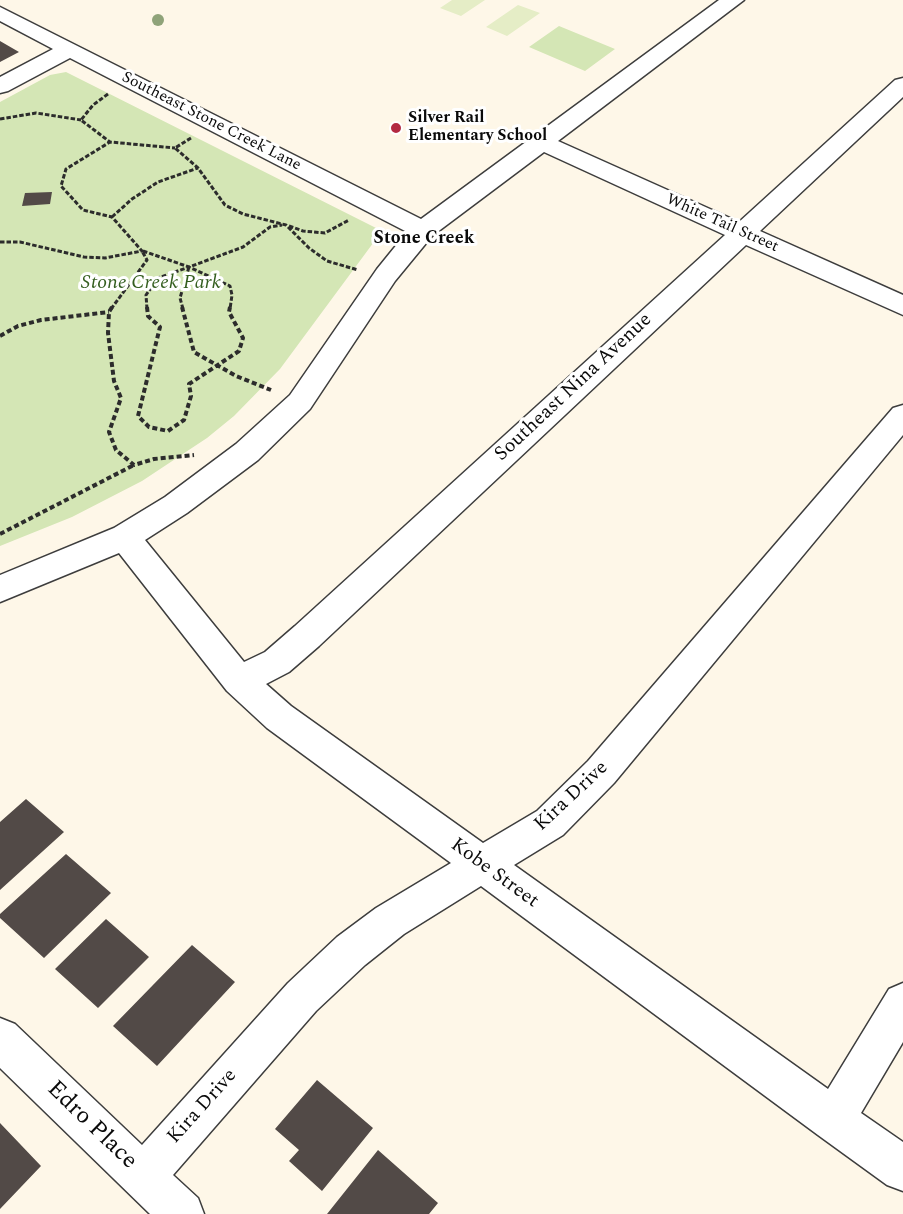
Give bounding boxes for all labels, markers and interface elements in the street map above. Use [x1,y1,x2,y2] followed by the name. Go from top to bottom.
[118,68,304,176] street label: Southeast Stone Creek Lane
[408,109,547,147] place label: Silver Rail Elementary School
[389,121,403,135] marker: Silver Rail Elementary School
[663,191,781,257] street label: White Tail Street
[374,228,474,250] district label: Stone Creek
[81,272,221,296] park label: Stone Creek Park
[490,309,658,467] street label: Southeast Nina Avenue
[530,757,614,837] street label: Kira Drive
[445,834,543,914] street label: Kobe Street
[163,1065,243,1149] street label: Kira Drive
[40,1076,142,1176] street label: Edro Place

